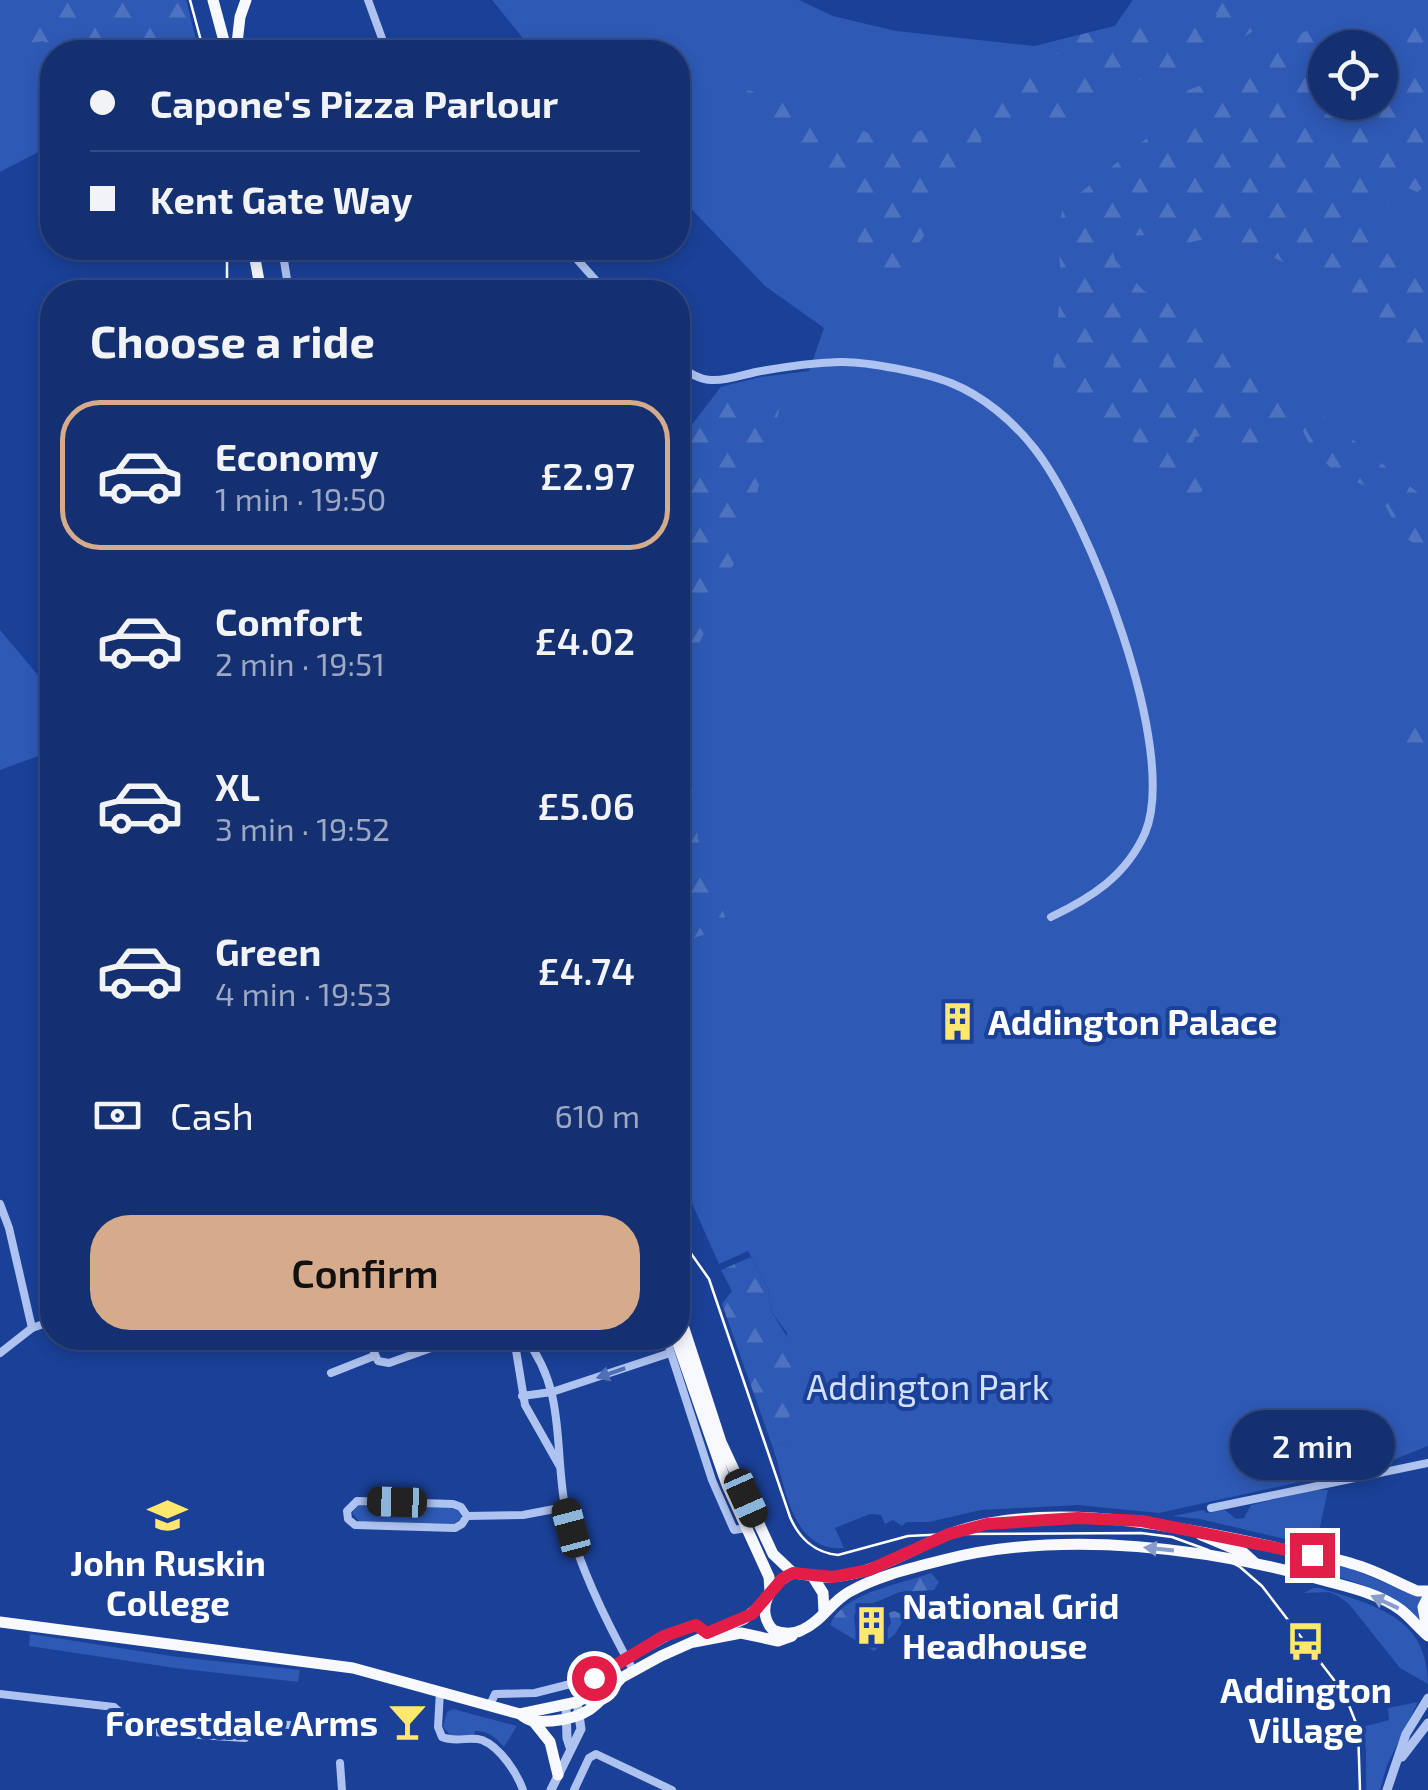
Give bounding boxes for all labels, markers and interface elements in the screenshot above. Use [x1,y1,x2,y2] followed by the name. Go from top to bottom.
[1308,30,1398,120] map controls
[1308,30,1398,120] button: locate
[150,80,558,126] text: Capone's Pizza Parlour
[150,176,412,222] text: Kent Gate Way
[90,313,375,367] text: Choose a ride
[95,430,185,520] icon: car
[215,433,379,479] text: Economy
[540,452,635,498] text: £2.97
[215,479,386,517] text: 1 min · 19:50
[95,595,185,685] icon: car
[215,598,363,644] text: Comfort
[535,617,635,663] text: £4.02
[215,644,385,682] text: 2 min · 19:51
[95,760,185,850] icon: car
[215,763,260,809] text: XL
[538,782,635,828] text: £5.06
[215,809,390,847] text: 3 min · 19:52
[95,925,185,1015] icon: car
[215,928,321,974] text: Green
[538,947,635,993] text: £4.74
[215,974,392,1012] text: 4 min · 19:53
[937,1000,979,1042] building icon: Addington Palace
[988,1000,1277,1042] place label: Addington Palace
[90,1088,145,1143] icon: cash
[170,1092,254,1138] text: Cash
[554,1096,640,1134] text: 610 m
[90,1215,640,1330] button: Confirm
[806,1365,1050,1407] park label: Addington Park
[596,1366,626,1381] one-way arrow
[1230,1410,1394,1480] callout: 2 min
[1272,1426,1353,1464] text: 2 min
[720,1464,772,1532] car
[366,1486,428,1518] car
[147,1494,189,1536] school or university icon: John Ruskin College
[549,1495,593,1561] car
[1290,1533,1335,1578] route end
[70,1541,266,1623] place label: John Ruskin College
[1142,1541,1174,1557] one-way arrow
[902,1584,1119,1666] place label: National Grid Headhouse
[1370,1593,1399,1610] one-way arrow
[851,1604,893,1646] building icon: National Grid Headhouse
[1285,1621,1327,1663] bus stop icon: Addington Village
[572,1656,617,1701] route start
[1220,1668,1392,1750] place label: Addington Village
[105,1701,378,1743] place label: Forestdale Arms
[387,1701,429,1743] bar icon: Forestdale Arms

